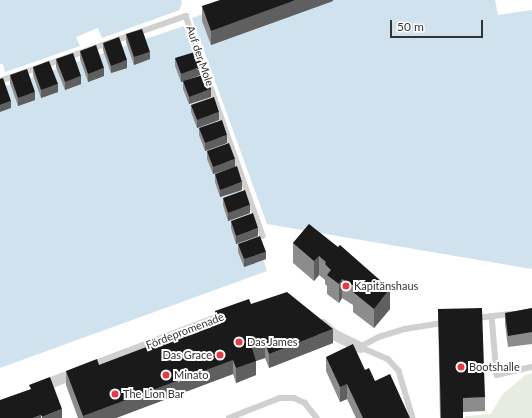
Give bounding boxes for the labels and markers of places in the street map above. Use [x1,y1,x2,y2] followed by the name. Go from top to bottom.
[354,279,418,293] place label: Kapitänshaus
[341,281,351,291] marker: Kapitänshaus
[247,335,298,349] place label: Das James
[234,337,244,347] marker: Das James
[162,348,212,362] place label: Das Grace
[215,350,225,360] marker: Das Grace
[469,360,520,374] place label: Bootshalle
[456,362,466,372] marker: Bootshalle
[174,368,208,382] place label: Minato
[161,370,171,380] marker: Minato
[123,387,184,401] place label: The Lion Bar
[110,389,120,399] marker: The Lion Bar

